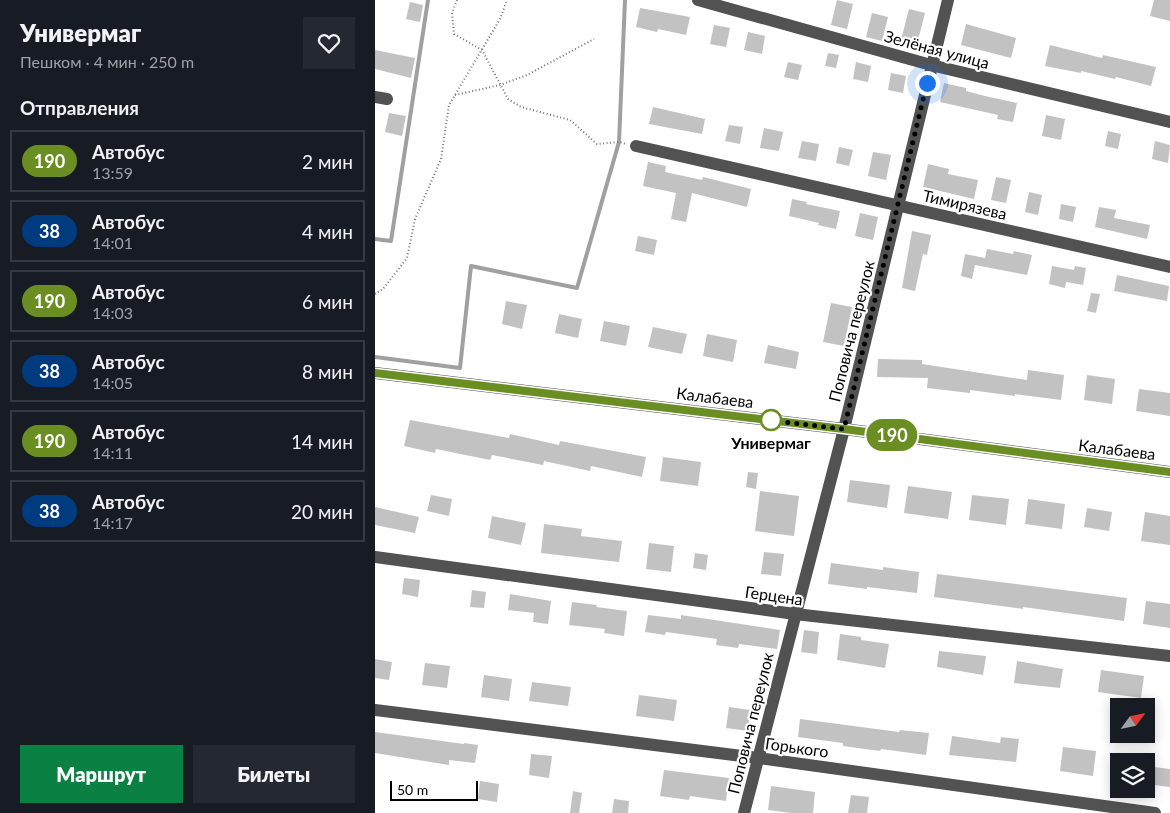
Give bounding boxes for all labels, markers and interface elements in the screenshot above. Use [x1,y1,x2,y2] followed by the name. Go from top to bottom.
[303,17,355,69] button: heart
[20,18,141,47] text: Универмаг
[882,26,992,72] street label: Зелёная улица
[20,52,194,71] text: Пешком · 4 мин · 250 m
[915,71,940,96] your location
[20,96,139,119] text: Отправления
[92,140,165,163] text: Автобус
[34,150,65,172] text: 190
[302,150,353,173] text: 2 мин
[92,163,133,182] text: 13:59
[921,185,1009,223] street label: Тимирязева
[92,210,165,233] text: Автобус
[39,220,60,242] text: 38
[302,220,353,243] text: 4 мин
[92,233,133,252] text: 14:01
[824,258,878,404] street label: Поповича переулок
[92,280,165,303] text: Автобус
[34,290,65,312] text: 190
[302,290,353,313] text: 6 мин
[92,303,133,322] text: 14:03
[92,350,165,373] text: Автобус
[39,360,60,382] text: 38
[302,360,353,383] text: 8 мин
[92,373,133,392] text: 14:05
[675,383,755,411] street label: Калабаева
[760,409,782,431] marker: Универмаг
[863,419,921,451] line badge: 190
[92,420,165,443] text: Автобус
[876,424,908,446] text: 190
[34,430,65,452] text: 190
[291,430,353,453] text: 14 мин
[730,433,811,452] place label: Универмаг
[1077,435,1157,463] street label: Калабаева
[92,443,133,462] text: 14:11
[92,490,165,513] text: Автобус
[39,500,60,522] text: 38
[291,500,353,523] text: 20 мин
[92,513,133,532] text: 14:17
[744,582,804,608] street label: Герцена
[723,650,777,796] street label: Поповича переулок
[1110,698,1155,742] north arrow
[1110,698,1155,798] map controls
[764,733,830,761] street label: Горького
[20,745,183,803] button: Маршрут
[193,745,355,803] button: Билеты
[1110,753,1155,798] button: layers
[390,778,477,801] scale bar
[397,781,428,798] text: 50 m

